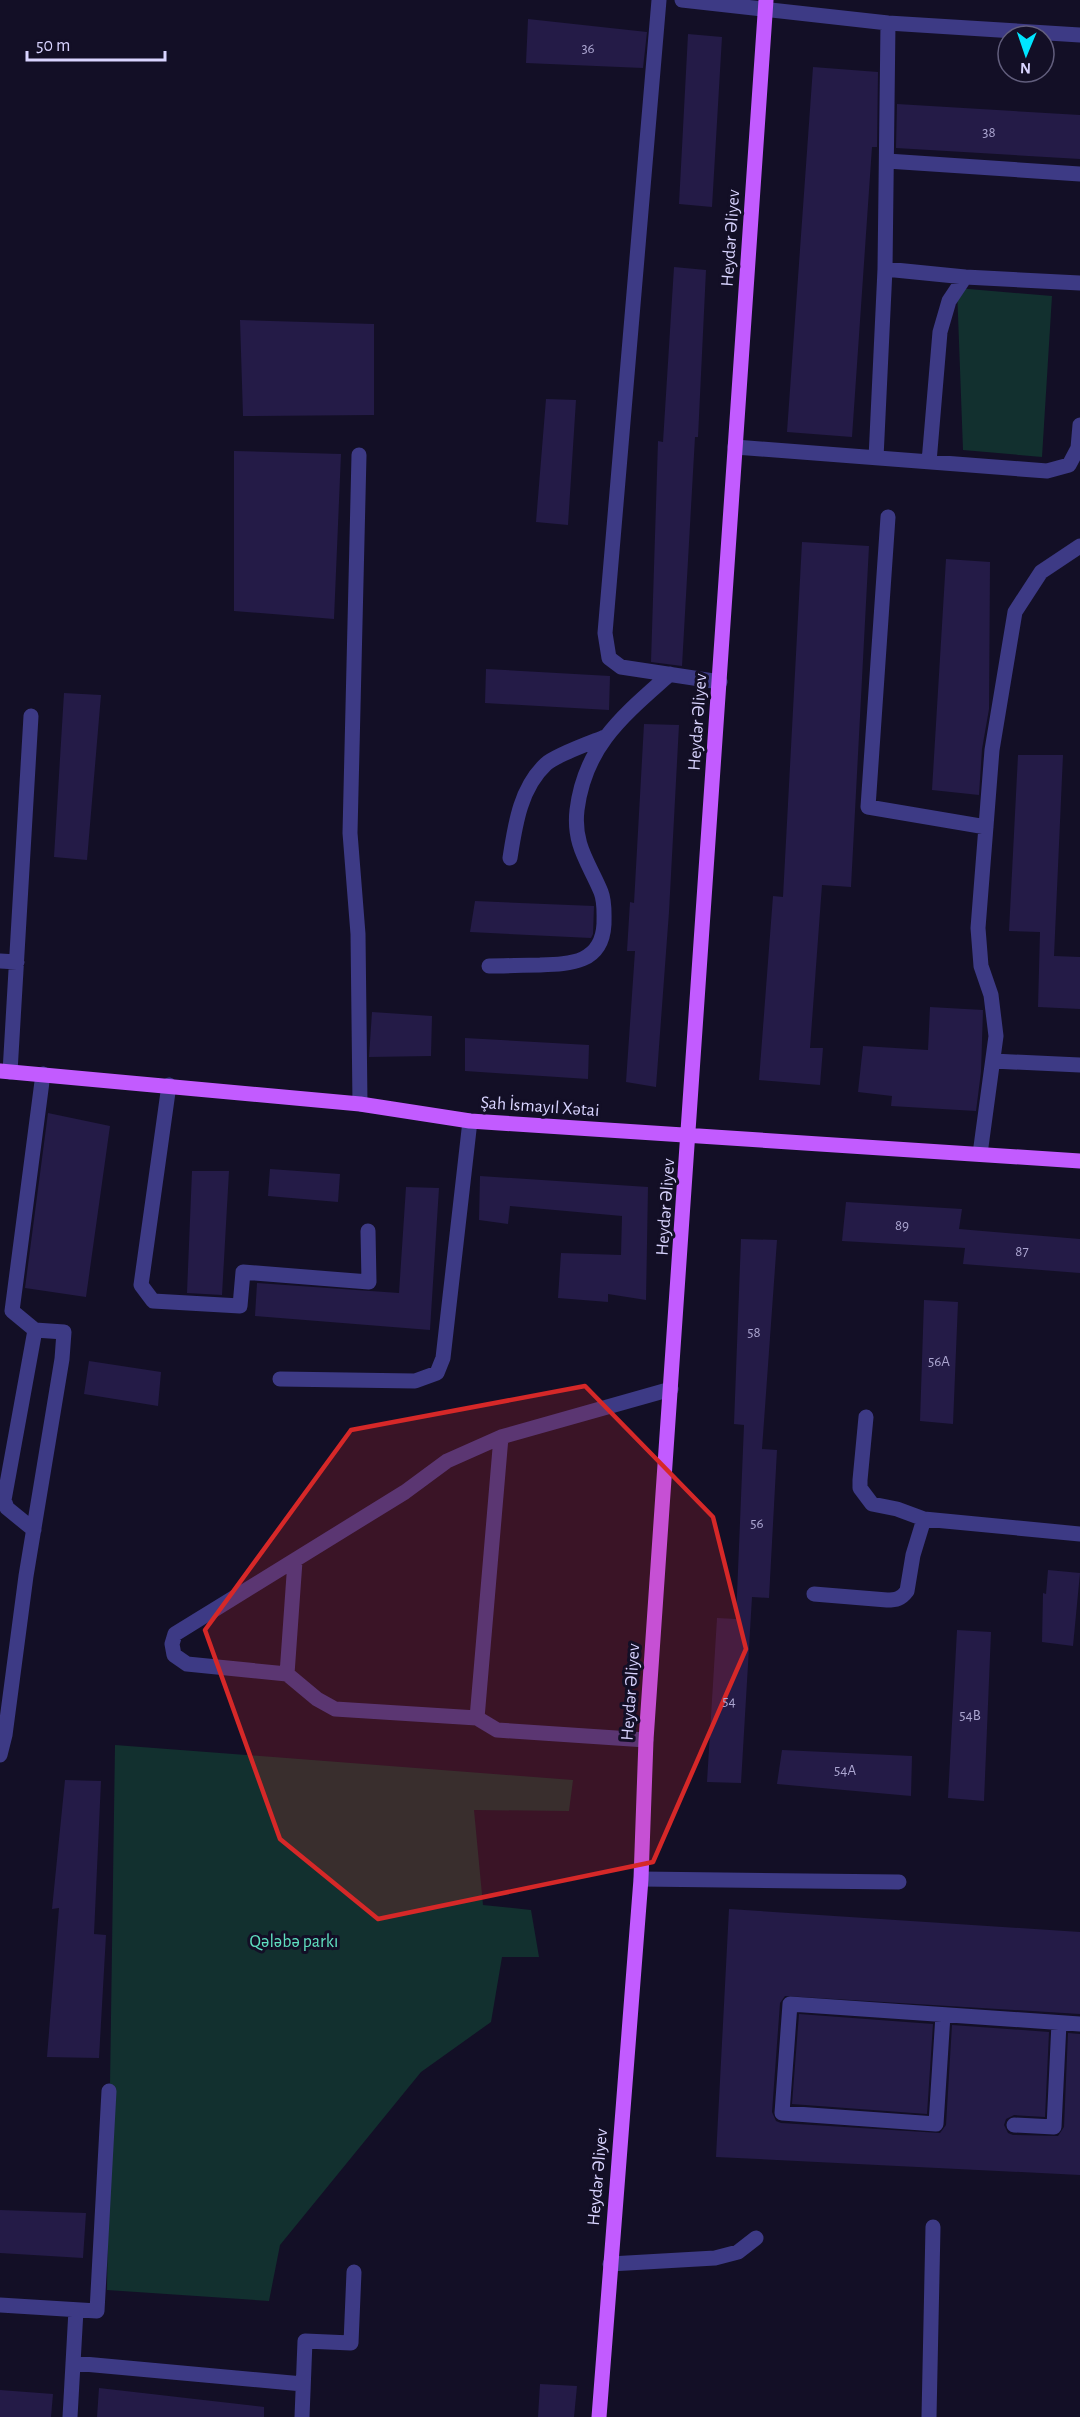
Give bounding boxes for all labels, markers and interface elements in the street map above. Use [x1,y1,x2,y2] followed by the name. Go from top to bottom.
[27,24,165,62] scale bar
[996,24,1056,84] north arrow
[36,37,70,55] text: 50 m
[581,41,595,56] house number: 36
[1020,60,1031,76] text: N
[982,125,996,140] house number: 38
[719,189,743,287] street label: Heydər Əliyev
[686,673,710,771] street label: Heydər Əliyev
[480,1092,600,1120] street label: Şah İsmayıl Xətai
[654,1158,678,1256] street label: Heydər Əliyev
[895,1218,909,1233] house number: 89
[1015,1244,1029,1259] house number: 87
[747,1325,761,1340] house number: 58
[928,1354,950,1369] house number: 56A
[750,1516,764,1531] house number: 56
[619,1643,643,1741] street label: Heydər Əliyev
[722,1694,736,1709] house number: 54
[959,1708,981,1723] house number: 54B
[834,1763,856,1778] house number: 54A
[250,1933,338,1951] park label: Qələbə parkı
[585,2127,611,2226] street label: Heydər Əliyev

